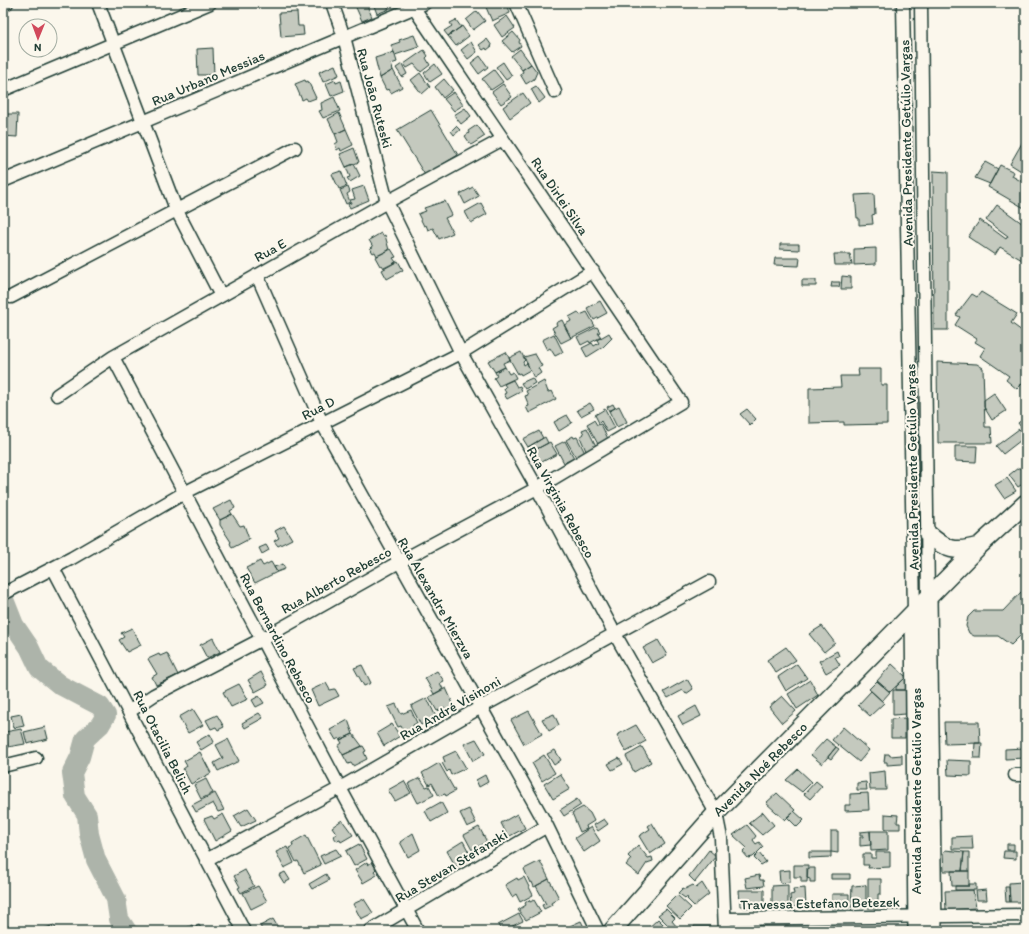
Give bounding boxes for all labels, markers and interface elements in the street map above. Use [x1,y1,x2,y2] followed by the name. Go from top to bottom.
[18,18,58,58] north arrow
[896,40,917,246] street label: Avenida Presidente Getúlio Vargas
[34,41,42,54] text: N
[353,46,396,150] street label: Rua João Ruteski
[149,47,267,110] street label: Rua Urbano Messias
[527,154,592,239] street label: Rua Dirlei Silva
[251,235,289,266] street label: Rua E
[902,364,923,570] street label: Avenida Presidente Getúlio Vargas
[299,393,338,424] street label: Rua D
[523,443,598,561] street label: Rua Virginia Rebesco
[394,535,477,662] street label: Rua Alexandre Mierzva
[278,543,394,618] street label: Rua Alberto Rebesco
[236,570,319,706] street label: Rua Bernardino Rebesco
[397,673,504,744] street label: Rua André Visinoni
[129,688,196,797] street label: Rua Otacilia Belich
[908,688,925,894] street label: Avenida Presidente Getúlio Vargas
[710,719,811,820] street label: Avenida Noé Rebesco
[392,826,511,907] street label: Rua Stevan Stefanski
[740,894,900,913] street label: Travessa Estefano Betezek

